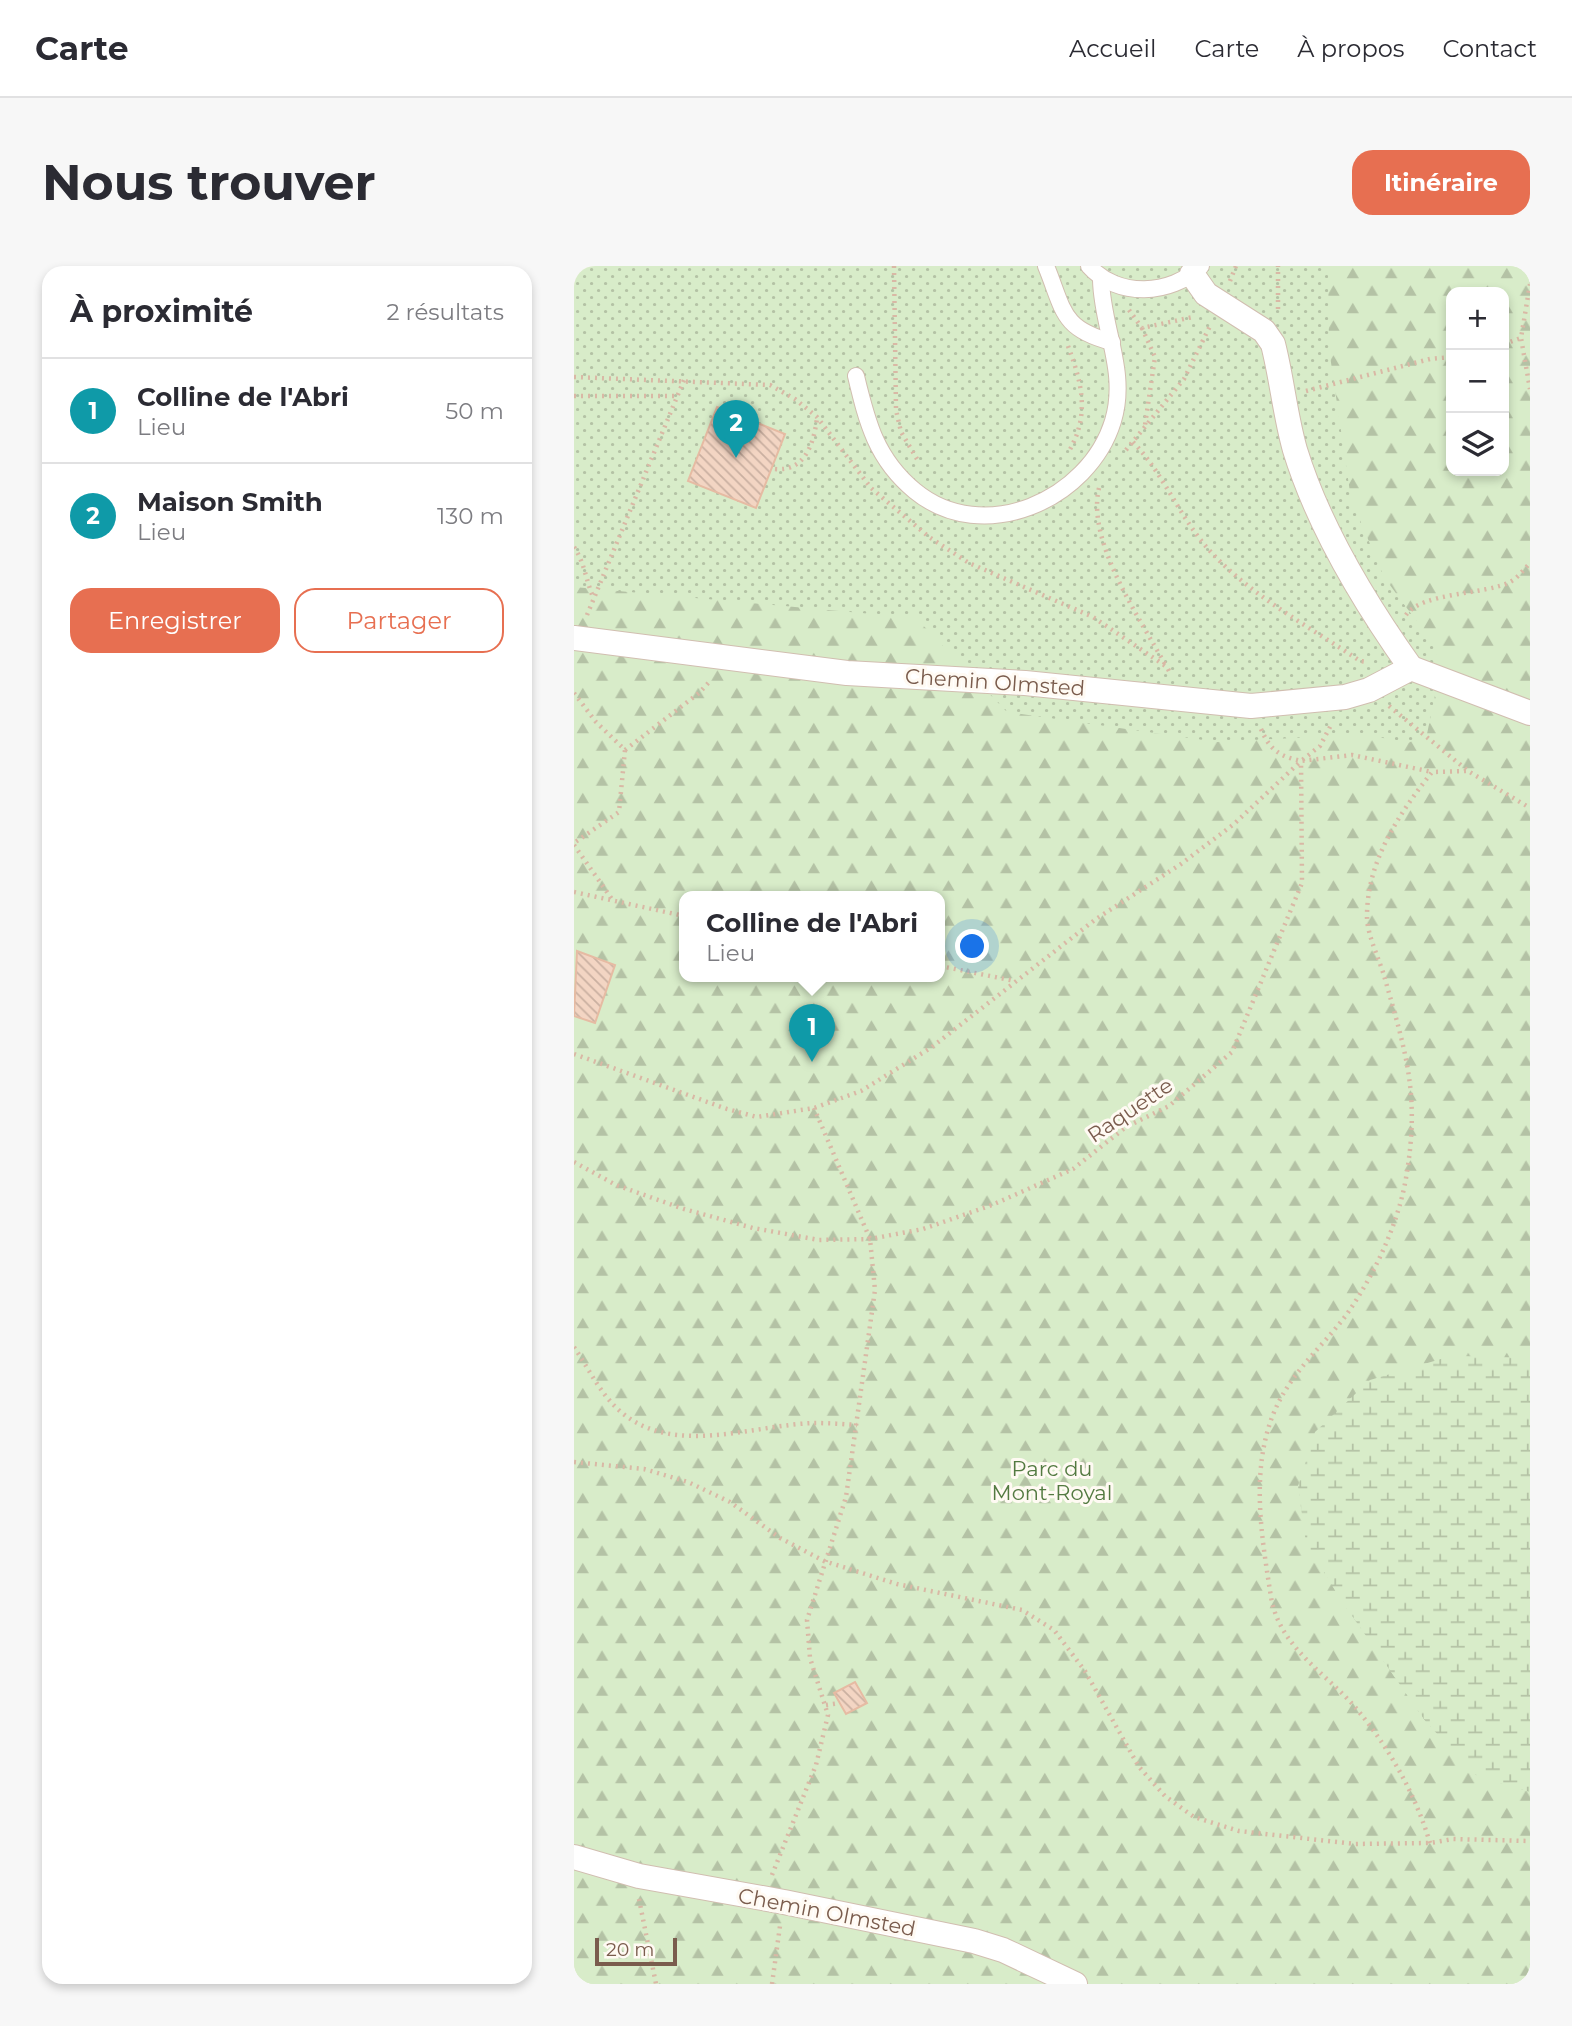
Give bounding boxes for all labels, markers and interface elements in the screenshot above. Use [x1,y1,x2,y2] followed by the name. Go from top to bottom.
[35,28,128,68] text: Carte
[1069,34,1156,63] text: Accueil
[1194,34,1259,63] text: Carte
[1297,34,1404,63] text: À propos
[1442,34,1537,63] text: Contact
[1352,150,1530,215] button: Itinéraire
[42,153,376,212] text: Nous trouver
[1446,287,1509,476] map controls
[1446,287,1509,350] button: +
[70,293,253,330] text: À proximité
[386,298,504,326] text: 2 résultats
[1446,350,1509,413] button: −
[137,381,349,413] text: Colline de l'Abri
[88,397,98,425] text: 1
[445,397,504,425] text: 50 m
[713,400,759,458] pin: 2
[137,413,186,441] text: Lieu
[1446,413,1509,476] button: layers
[137,486,323,518] text: Maison Smith
[86,502,100,530] text: 2
[437,502,504,530] text: 130 m
[137,518,186,546] text: Lieu
[70,588,280,653] button: Enregistrer
[294,588,504,653] button: Partager
[904,663,1086,701] street label: Chemin Olmsted
[679,891,945,982] popup
[706,907,918,939] text: Colline de l'Abri
[955,929,989,963] your location
[706,939,755,967] text: Lieu
[789,1004,835,1062] pin: 1
[1083,1072,1177,1148] street label: Raquette
[992,1456,1112,1505] park label: Parc du Mont-Royal
[736,1883,918,1941] street label: Chemin Olmsted
[595,1935,677,1967] scale bar
[606,1938,654,1961] text: 20 m

